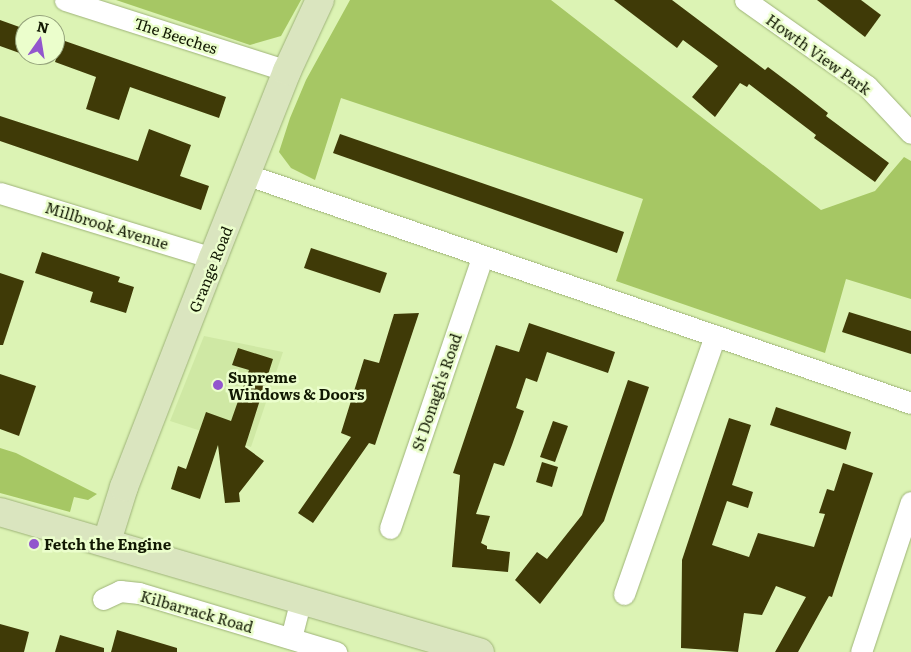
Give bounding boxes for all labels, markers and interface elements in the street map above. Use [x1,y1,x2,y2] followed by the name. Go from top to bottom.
[763,10,875,98] street label: Howth View Park
[132,13,220,57] street label: The Beeches
[15,15,65,65] north arrow
[35,15,51,37] text: N
[43,198,171,252] street label: Millbrook Avenue
[185,223,235,315] street label: Grange Road
[407,331,465,453] street label: St Donagh's Road
[228,367,365,402] place label: Supreme Windows & Doors
[212,379,224,391] marker: Supreme Windows & Doors
[44,535,171,553] place label: Fetch the Engine
[28,538,40,550] marker: Fetch the Engine
[139,586,255,636] street label: Kilbarrack Road

